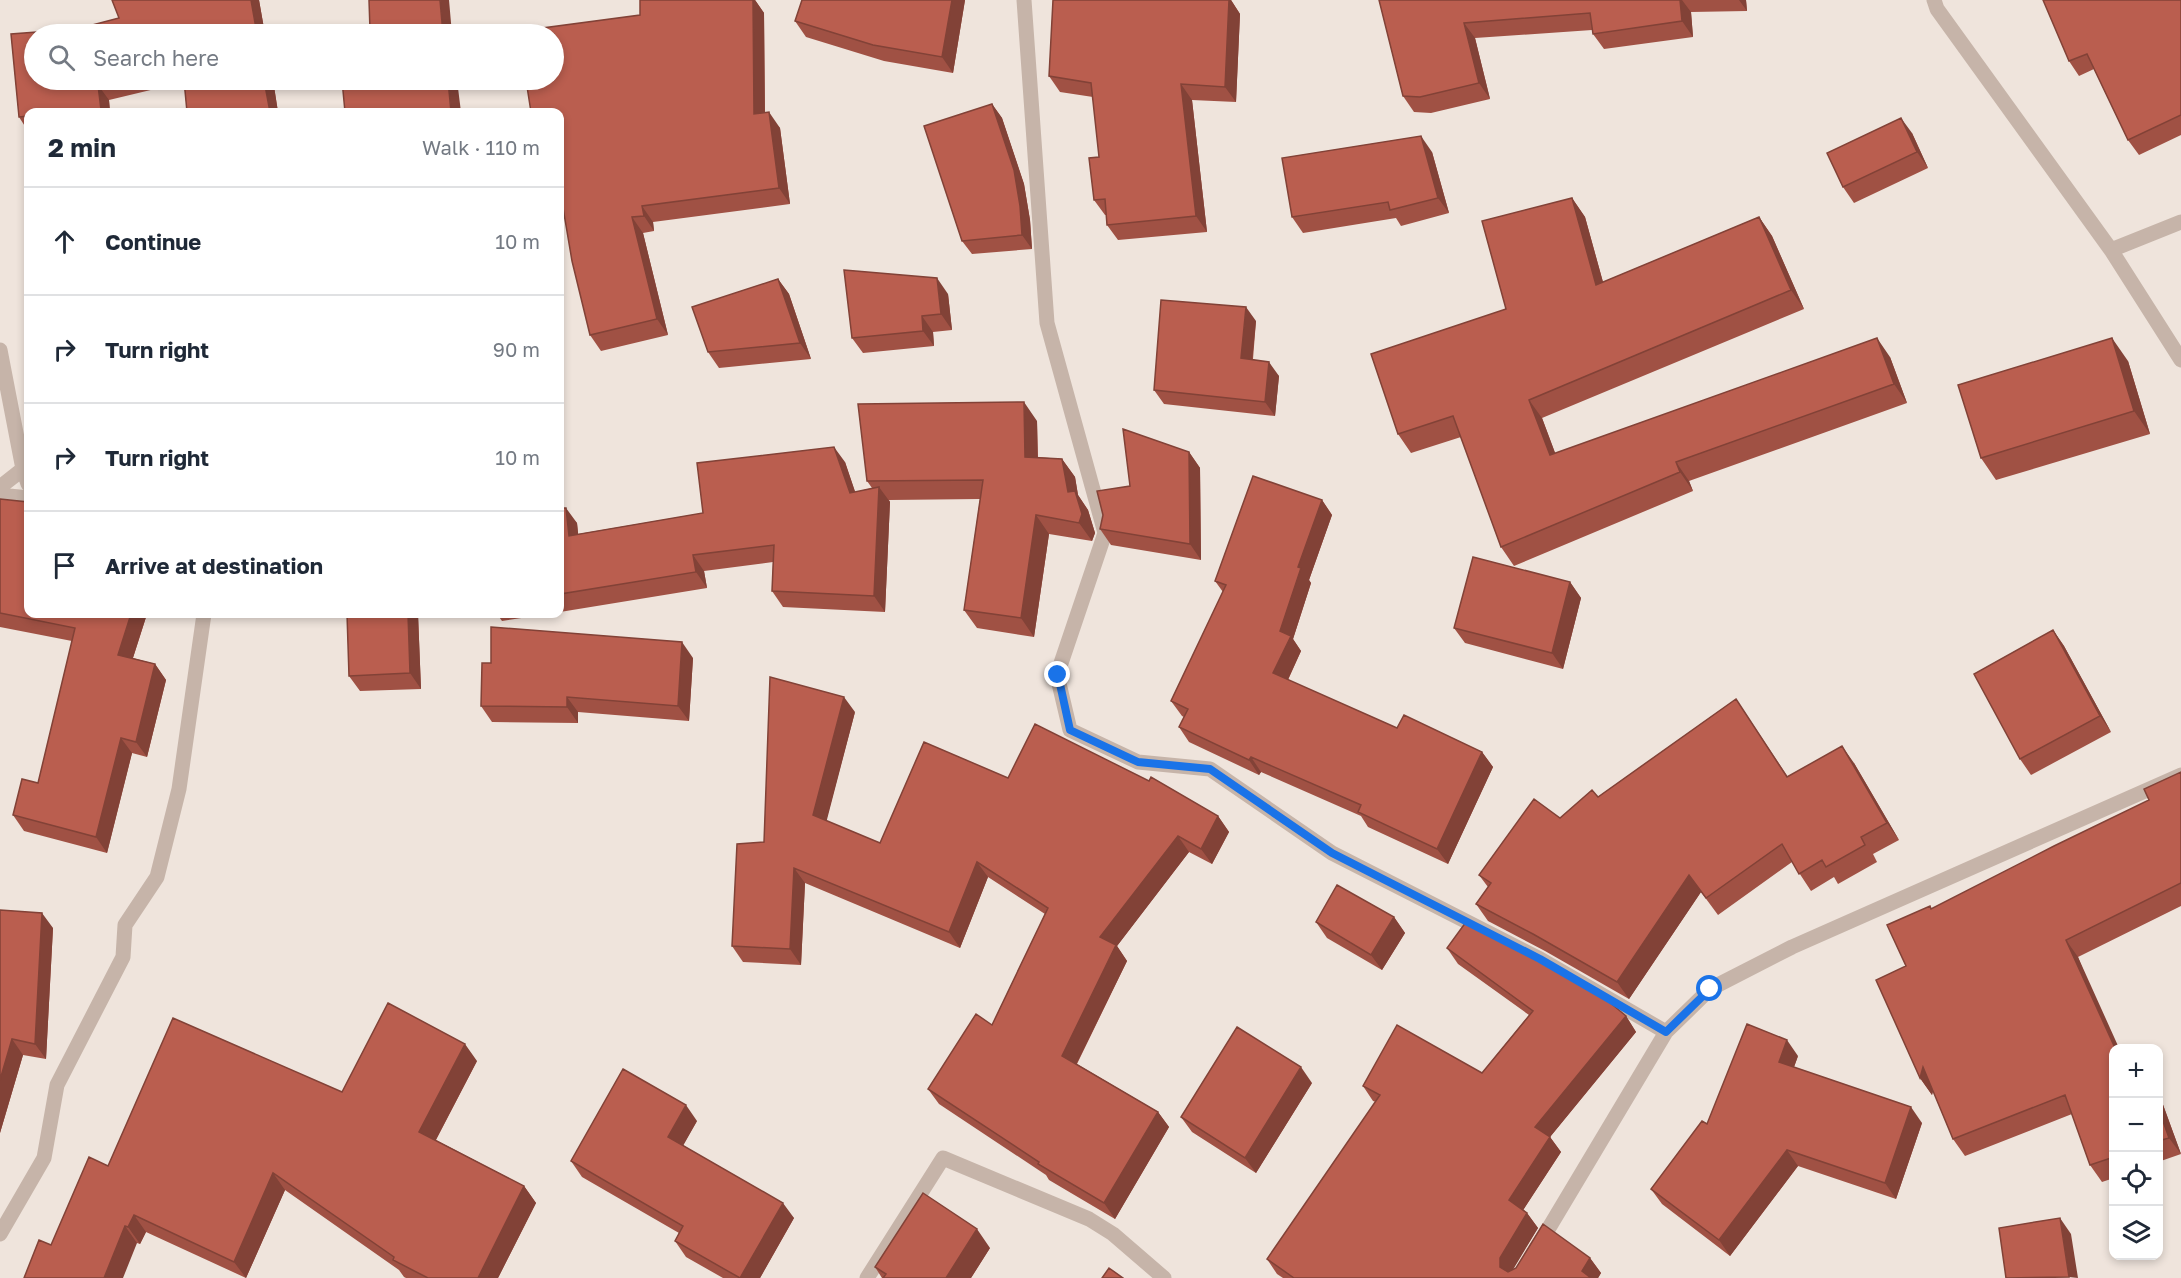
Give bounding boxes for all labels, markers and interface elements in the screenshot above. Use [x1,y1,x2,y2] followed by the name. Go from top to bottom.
[24,24,564,90] search box
[45,41,78,74] icon: search
[93,44,219,71] text: Search here
[48,132,116,163] text: 2 min
[422,135,540,159] text: Walk · 110 m
[48,225,81,258] icon: ahead
[105,228,201,255] text: Continue
[495,229,540,253] text: 10 m
[48,333,81,366] icon: right
[105,336,209,363] text: Turn right
[493,337,540,361] text: 90 m
[48,441,81,474] icon: right
[105,444,209,471] text: Turn right
[495,445,540,469] text: 10 m
[48,549,81,582] icon: arrive
[105,552,323,579] text: Arrive at destination
[1044,661,1070,687] route end
[1696,975,1722,1001] route start
[2109,1044,2163,1260] map controls
[2109,1044,2163,1098] button: +
[2109,1098,2163,1152] button: −
[2109,1152,2163,1206] button: locate
[2109,1206,2163,1260] button: layers

